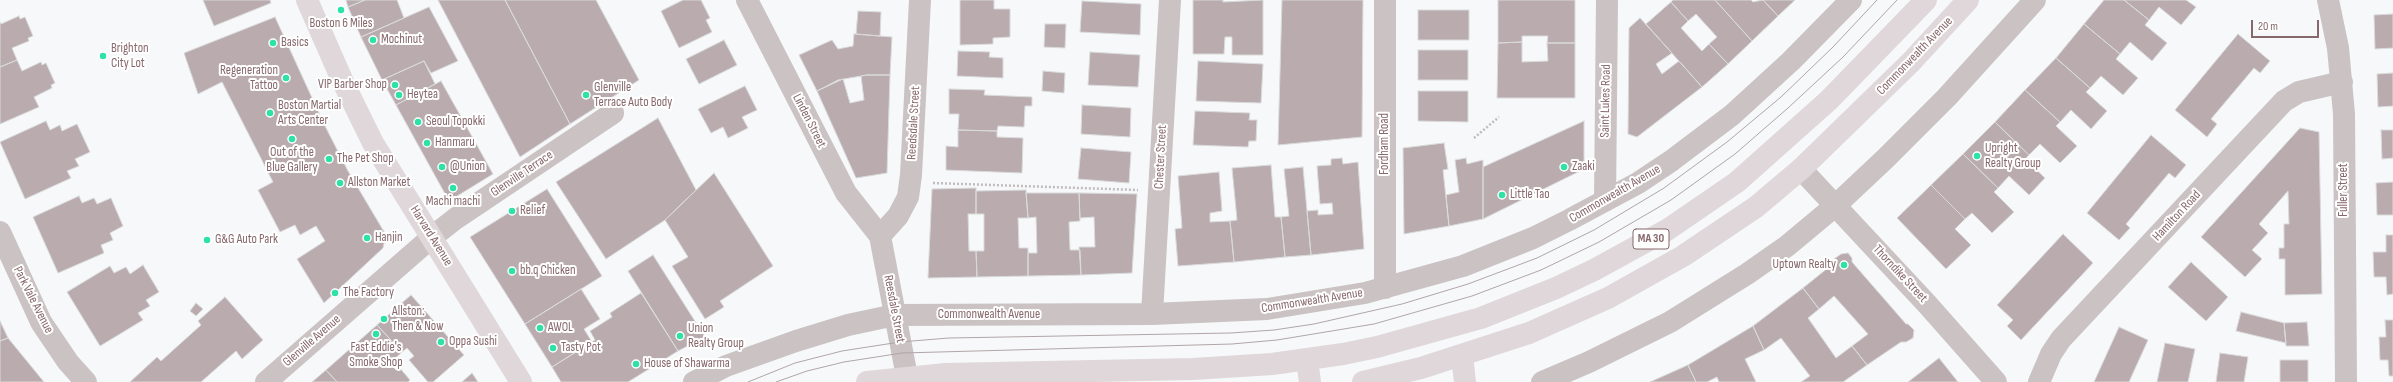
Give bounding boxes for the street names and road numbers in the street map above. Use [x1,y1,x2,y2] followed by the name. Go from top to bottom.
[1874,14,1956,98] street label: Commonwealth Avenue
[1598,64,1614,138] street label: Saint Lukes Road
[904,86,924,160] street label: Reedsdale Street
[789,91,829,151] street label: Linden Street
[1377,113,1393,175] street label: Fordham Road
[1152,125,1170,189] street label: Chester Street
[488,148,556,200] street label: Glenville Terrace
[1567,162,1663,226] street label: Commonwealth Avenue
[2336,163,2352,217] street label: Fuller Street
[2150,188,2204,244] street label: Hamilton Road
[406,203,456,269] street label: Harvard Avenue
[1633,229,1669,249] road number: MA 30
[1869,242,1931,306] street label: Thorndike Street
[9,264,57,336] street label: Park Vale Avenue
[880,274,908,344] street label: Reesdale Street
[1260,285,1364,317] street label: Commonwealth Avenue
[938,307,1040,323] street label: Commonwealth Avenue
[280,312,344,370] street label: Glenville Avenue

